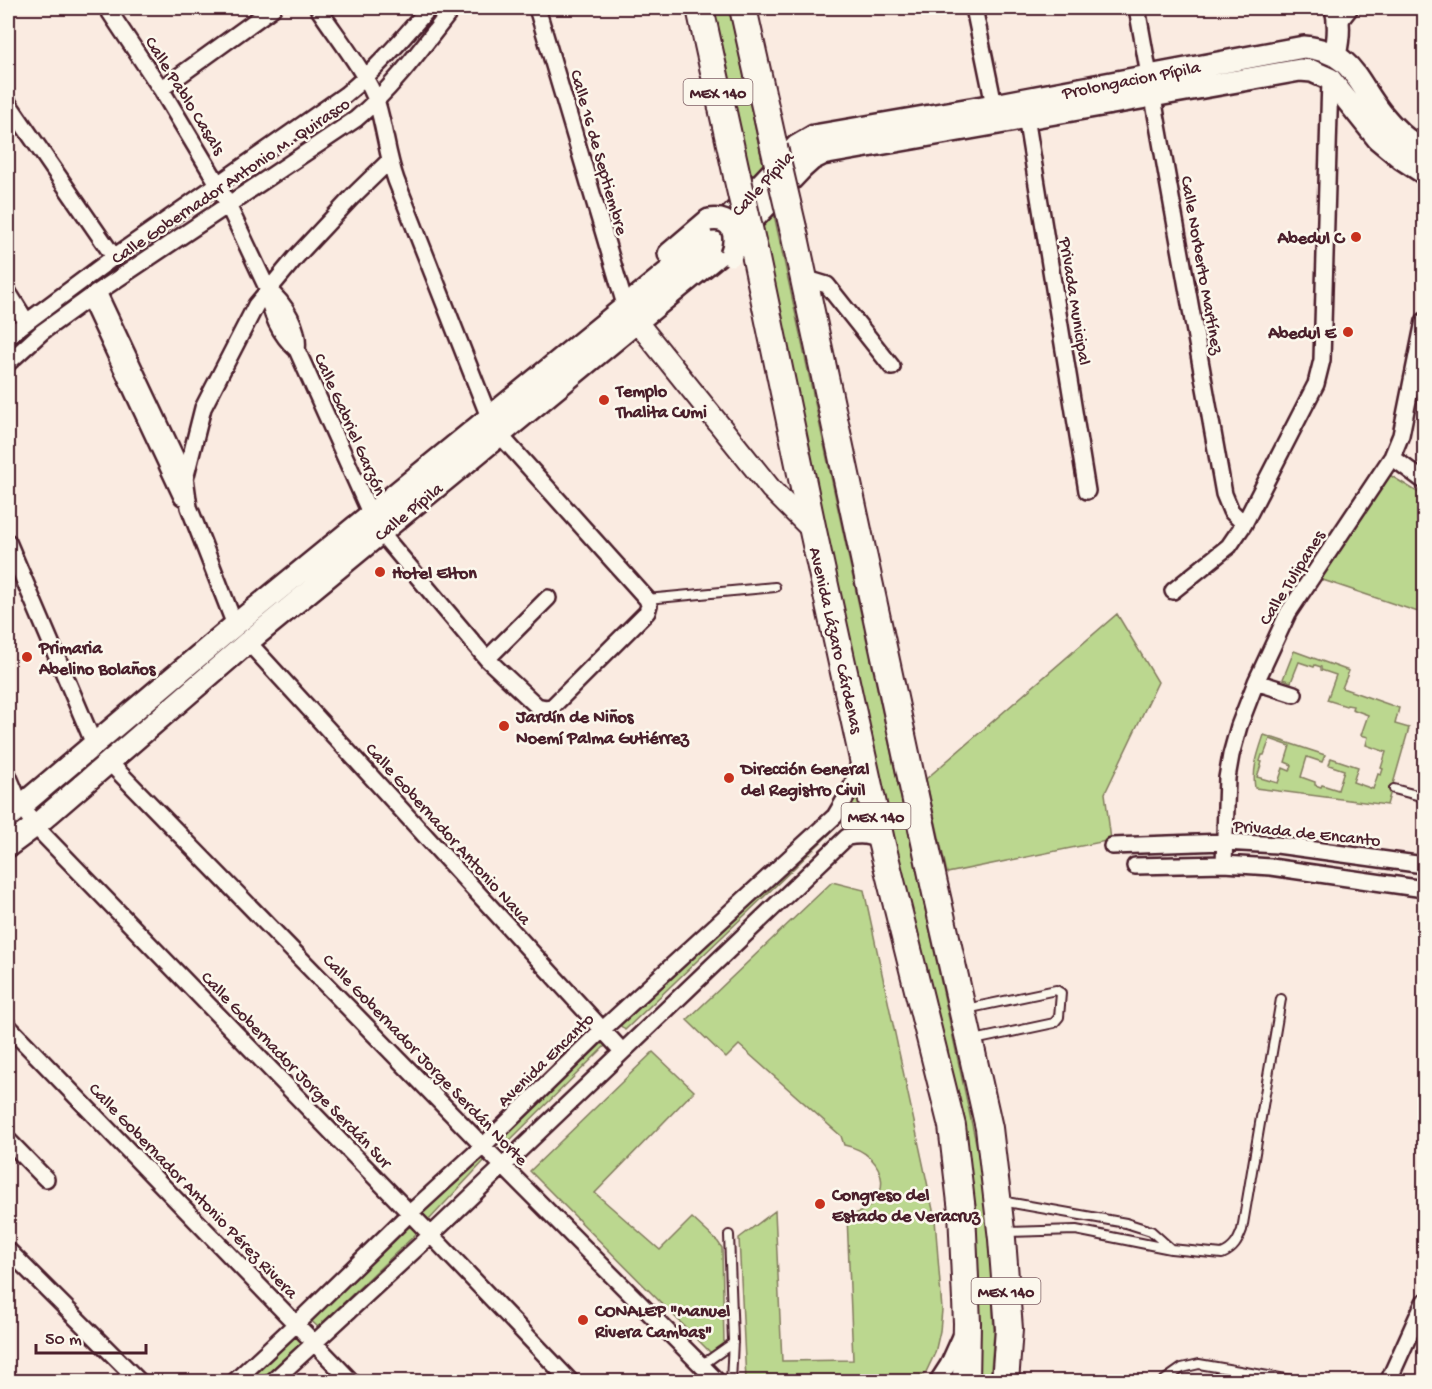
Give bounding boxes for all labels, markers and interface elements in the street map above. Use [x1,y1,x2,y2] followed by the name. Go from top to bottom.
[139,33,229,160] street label: Calle Pablo Casals
[1060,58,1203,105] street label: Prolongacion Pípila
[564,68,631,238] street label: Calle 16 de Septiembre
[684,79,752,105] road number: MEX 140
[108,94,355,270] street label: Calle Gobernador Antonio M. Quirasco
[728,147,800,222] street label: Calle Pípila
[1175,175,1227,357] street label: Calle Norberto Martínez
[1277,229,1346,250] place label: Abedul C
[1349,230,1363,244] marker: Abedul C
[1053,235,1094,367] street label: Privada Municipal
[1267,324,1338,345] place label: Abedul E
[1341,325,1355,339] marker: Abedul E
[308,351,390,500] street label: Calle Gabriel Garzón
[614,382,707,424] place label: Templo Thalita Cumi
[597,393,611,407] marker: Templo Thalita Cumi
[371,478,449,547] street label: Calle Pípila
[1256,526,1331,630] street label: Calle Tulipanes
[803,545,867,737] street label: Avenida Lázaro Cárdenas
[392,564,477,585] place label: Hotel Elton
[373,565,387,579] marker: Hotel Elton
[38,639,157,681] place label: Primaria Abelino Bolaños
[20,650,34,664] marker: Primaria Abelino Bolaños
[515,708,690,750] place label: Jardín de Niños Noemí Palma Gutiérrez
[497,719,511,733] marker: Jardín de Niños Noemí Palma Gutiérrez
[360,739,535,931] street label: Calle Gobernador Antonio Nava
[739,760,869,802] place label: Dirección General del Registro Civil
[722,771,736,785] marker: Dirección General del Registro Civil
[842,803,910,829] road number: MEX 140
[1231,816,1382,853] street label: Privada de Encanto
[317,950,532,1172] street label: Calle Gobernador Jorge Serdán Norte
[195,968,396,1175] street label: Calle Gobernador Jorge Serdán Sur
[494,1009,599,1112] street label: Avenida Encanto
[83,1079,302,1305] street label: Calle Gobernador Antonio Pérez Rivera
[831,1186,981,1228] place label: Congreso del Estado de Veracruz
[813,1197,827,1211] marker: Congreso del Estado de Veracruz
[972,1278,1040,1304] road number: MEX 140
[594,1302,730,1344] place label: CONALEP "Manuel Rivera Cambas"
[576,1313,590,1327] marker: CONALEP "Manuel Rivera Cambas"
[36,1317,146,1355] scale bar
[45,1330,82,1351] text: 50 m

